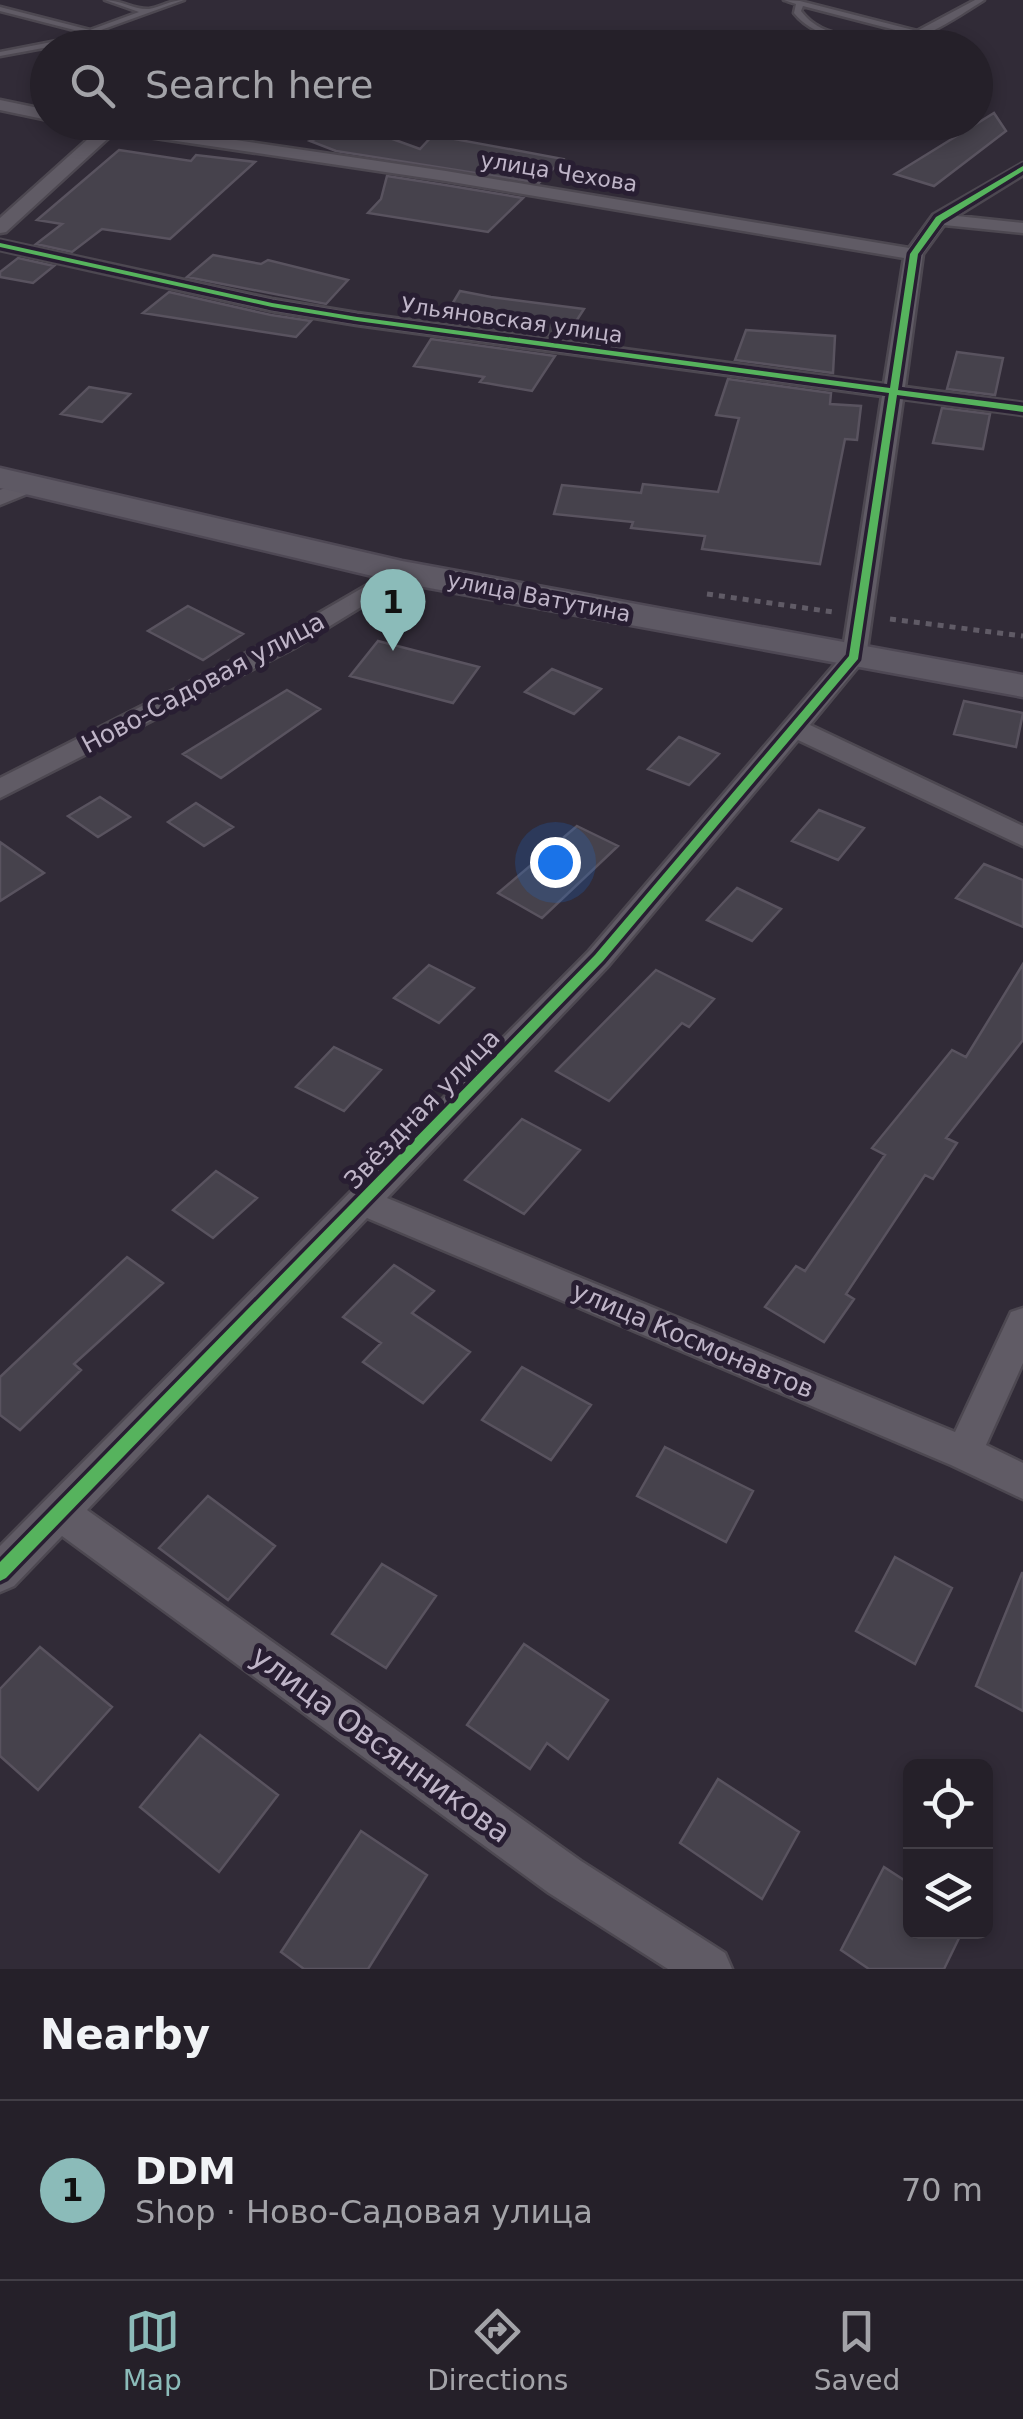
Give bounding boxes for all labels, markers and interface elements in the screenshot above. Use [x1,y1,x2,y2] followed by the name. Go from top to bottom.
[30,30,993,140] search box
[65,58,120,113] icon: search
[145,63,373,107] text: Search here
[479,147,639,197] street label: улица Чехова
[400,292,624,348] street label: Ульяновская улица
[445,567,633,627] street label: улица Ватутина
[360,568,426,651] pin: 1
[77,607,329,759] street label: Ново-Садовая улица
[530,837,581,888] your location
[338,1023,506,1195] street label: Звёздная улица
[568,1276,818,1404] street label: улица Космонавтов
[245,1638,517,1850] street label: улица Овсянникова
[903,1759,993,1939] map controls
[903,1759,993,1849] button: locate
[903,1849,993,1939] button: layers
[40,2010,210,2059] text: Nearby
[135,2149,236,2193] text: DDM
[61,2171,84,2209] text: 1
[901,2171,983,2209] text: 70 m
[135,2193,593,2231] text: Shop · Ново-Садовая улица
[123,2304,182,2397] tab: Map
[427,2304,568,2397] tab: Directions
[814,2304,900,2397] tab: Saved

